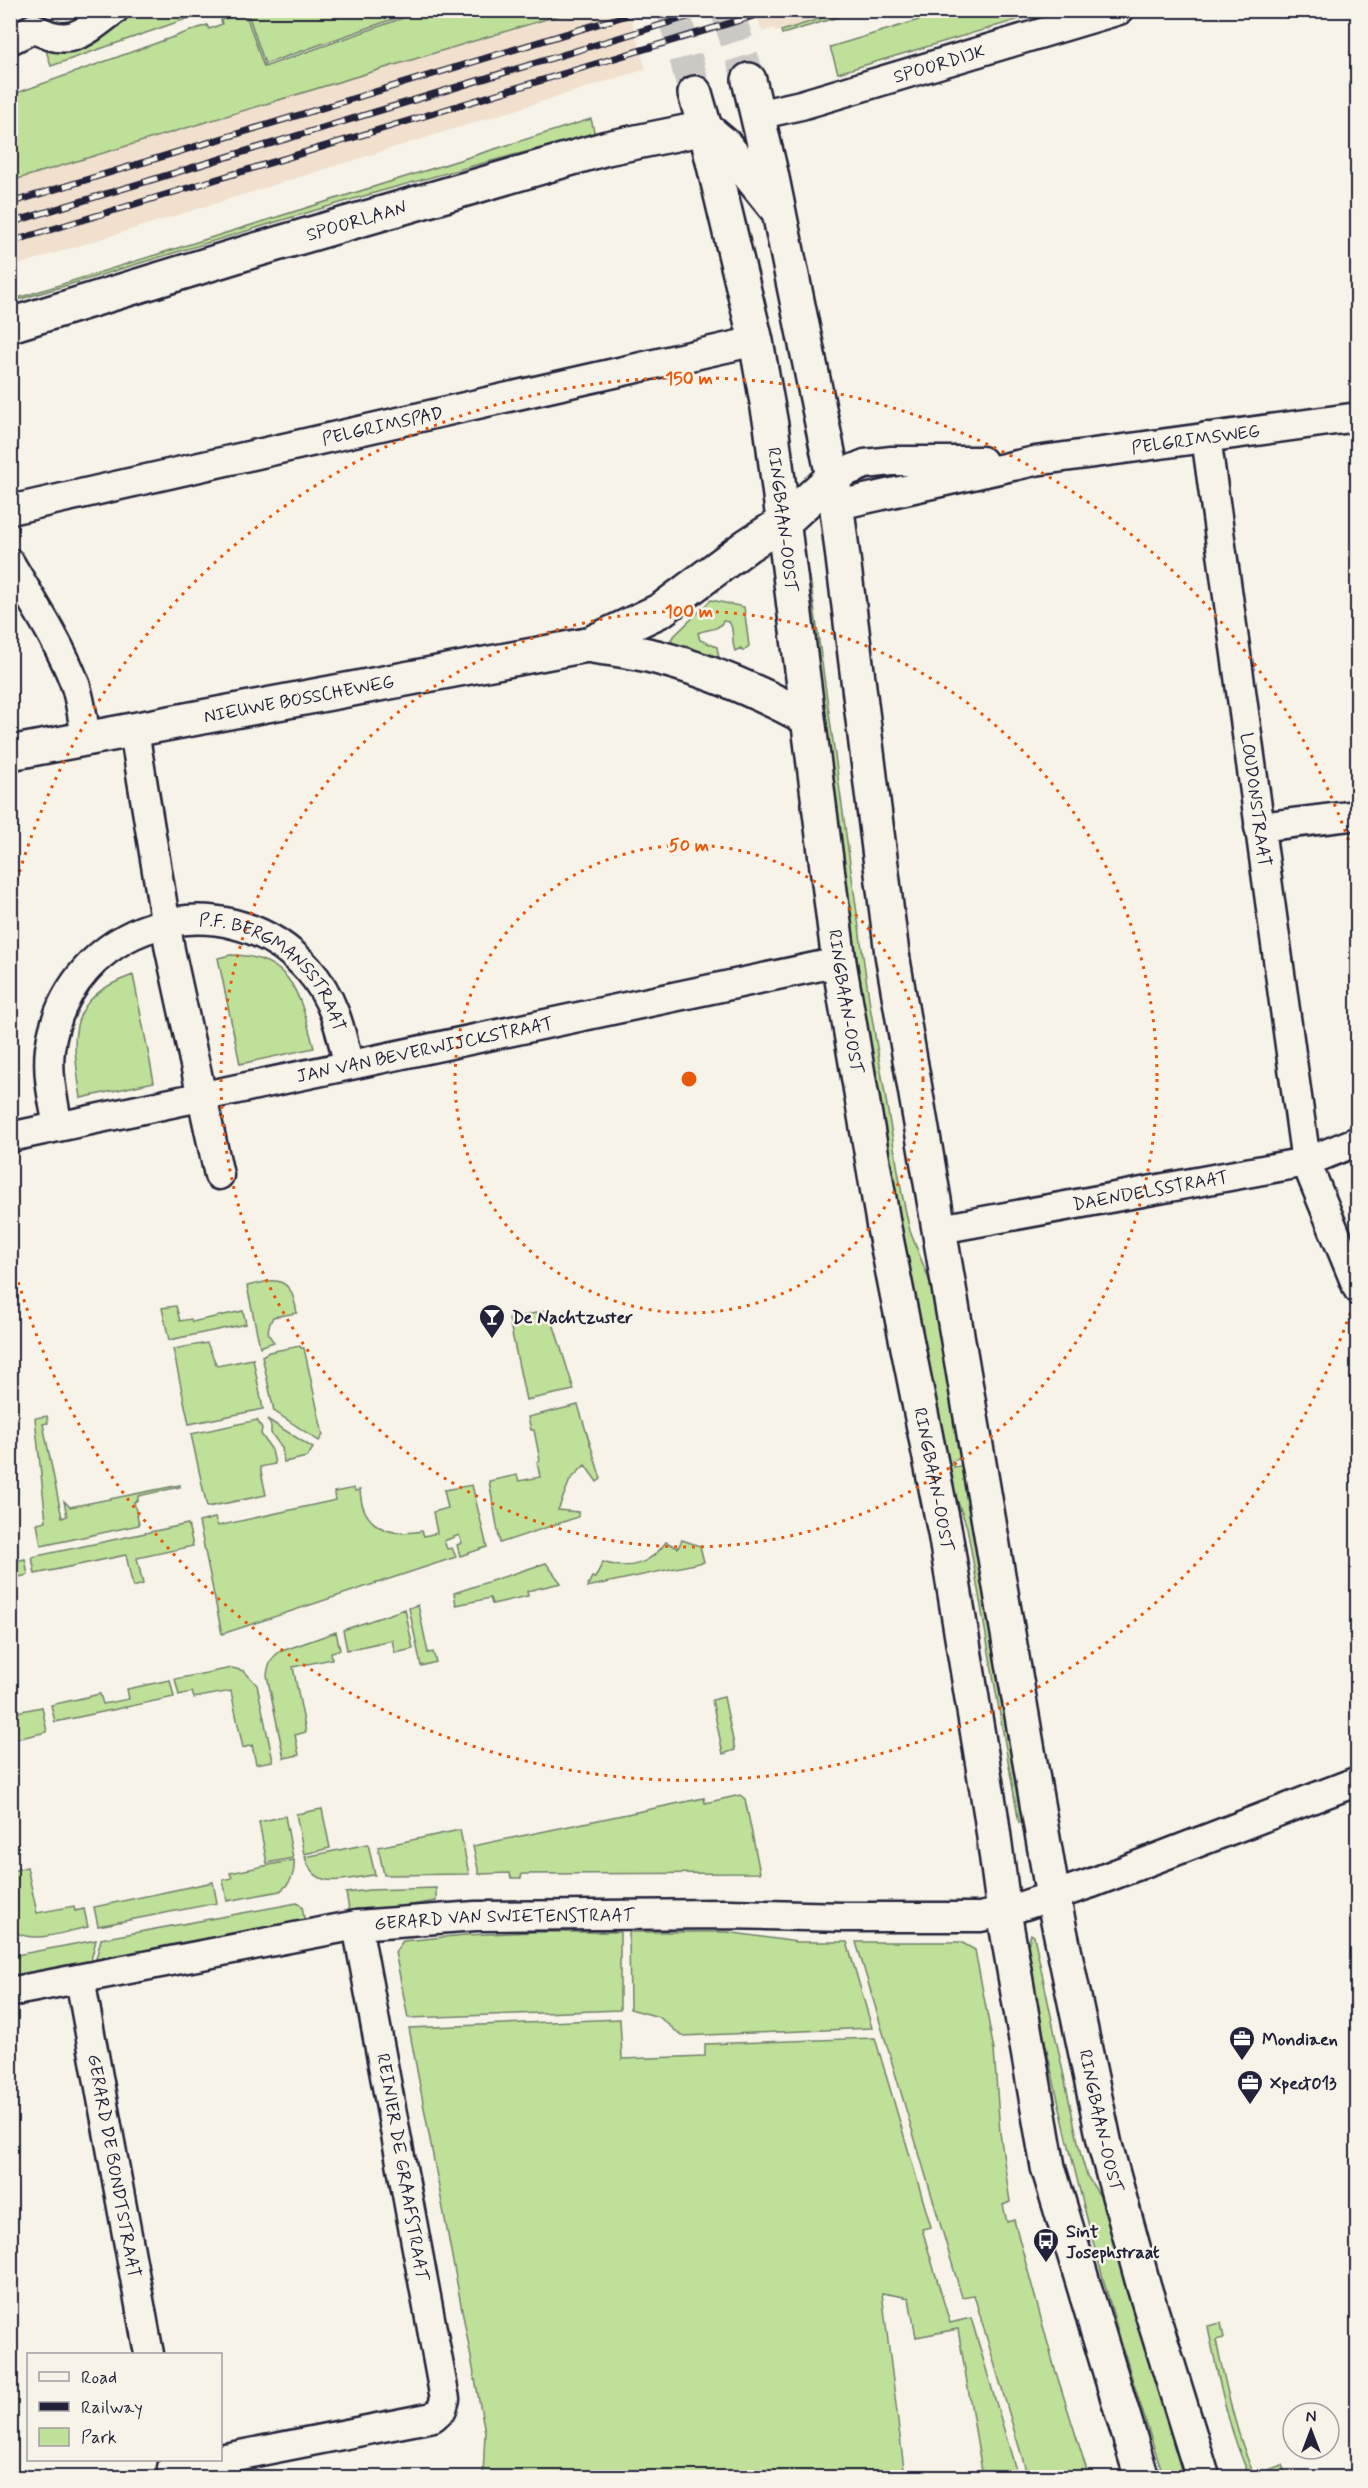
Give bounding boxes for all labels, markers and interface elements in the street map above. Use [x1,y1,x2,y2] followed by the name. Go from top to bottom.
[891,40,988,90] street label: SPOORDIJK
[304,196,410,248] street label: SPOORLAAN
[665,367,713,391] text: 150 m
[320,401,446,452] street label: PELGRIMSPAD
[1130,419,1262,461] street label: PELGRIMSWEG
[761,446,803,594] street label: RINGBAAN-OOST
[665,600,713,624] text: 100 m
[202,670,396,729] street label: NIEUWE BOSSCHEWEG
[1234,731,1276,868] street label: LOUDONSTRAAT
[669,834,709,858] text: 50 m
[198,909,351,1034] street label: P.F. BERGMANSSTRAAT
[822,928,869,1076] street label: RINGBAAN-OOST
[295,1012,556,1089] street label: JAN VAN BEVERWIJCKSTRAAT
[679,1069,699,1089] centre of rings
[1071,1165,1230,1217] street label: DAENDELSSTRAAT
[477,1302,507,1340] bar icon: De Nachtzuster
[512,1306,633,1330] place label: De Nachtzuster
[907,1406,959,1553] street label: RINGBAAN-OOST
[374,1904,635,1937] street label: GERARD VAN SWIETENSTRAAT
[1227,2024,1257,2062] office icon: Mondiaen
[1262,2028,1338,2052] place label: Mondiaen
[1072,2048,1129,2196] street label: RINGBAAN-OOST
[81,2052,146,2280] street label: GERARD DE BONDTSTRAAT
[370,2052,434,2284] street label: REINIER DE GRAAFSTRAAT
[1235,2068,1265,2106] office icon: Xpect013
[1270,2072,1337,2096] place label: Xpect013
[1066,2220,1160,2265] place label: Sint Josephstraat
[1031,2226,1061,2264] bus stop icon: Sint Josephstraat
[27,2353,222,2461] legend
[81,2366,117,2390] text: Road
[81,2396,143,2420] text: Railway
[1281,2401,1341,2461] north arrow
[1306,2407,1316,2428] text: N
[81,2426,117,2450] text: Park

